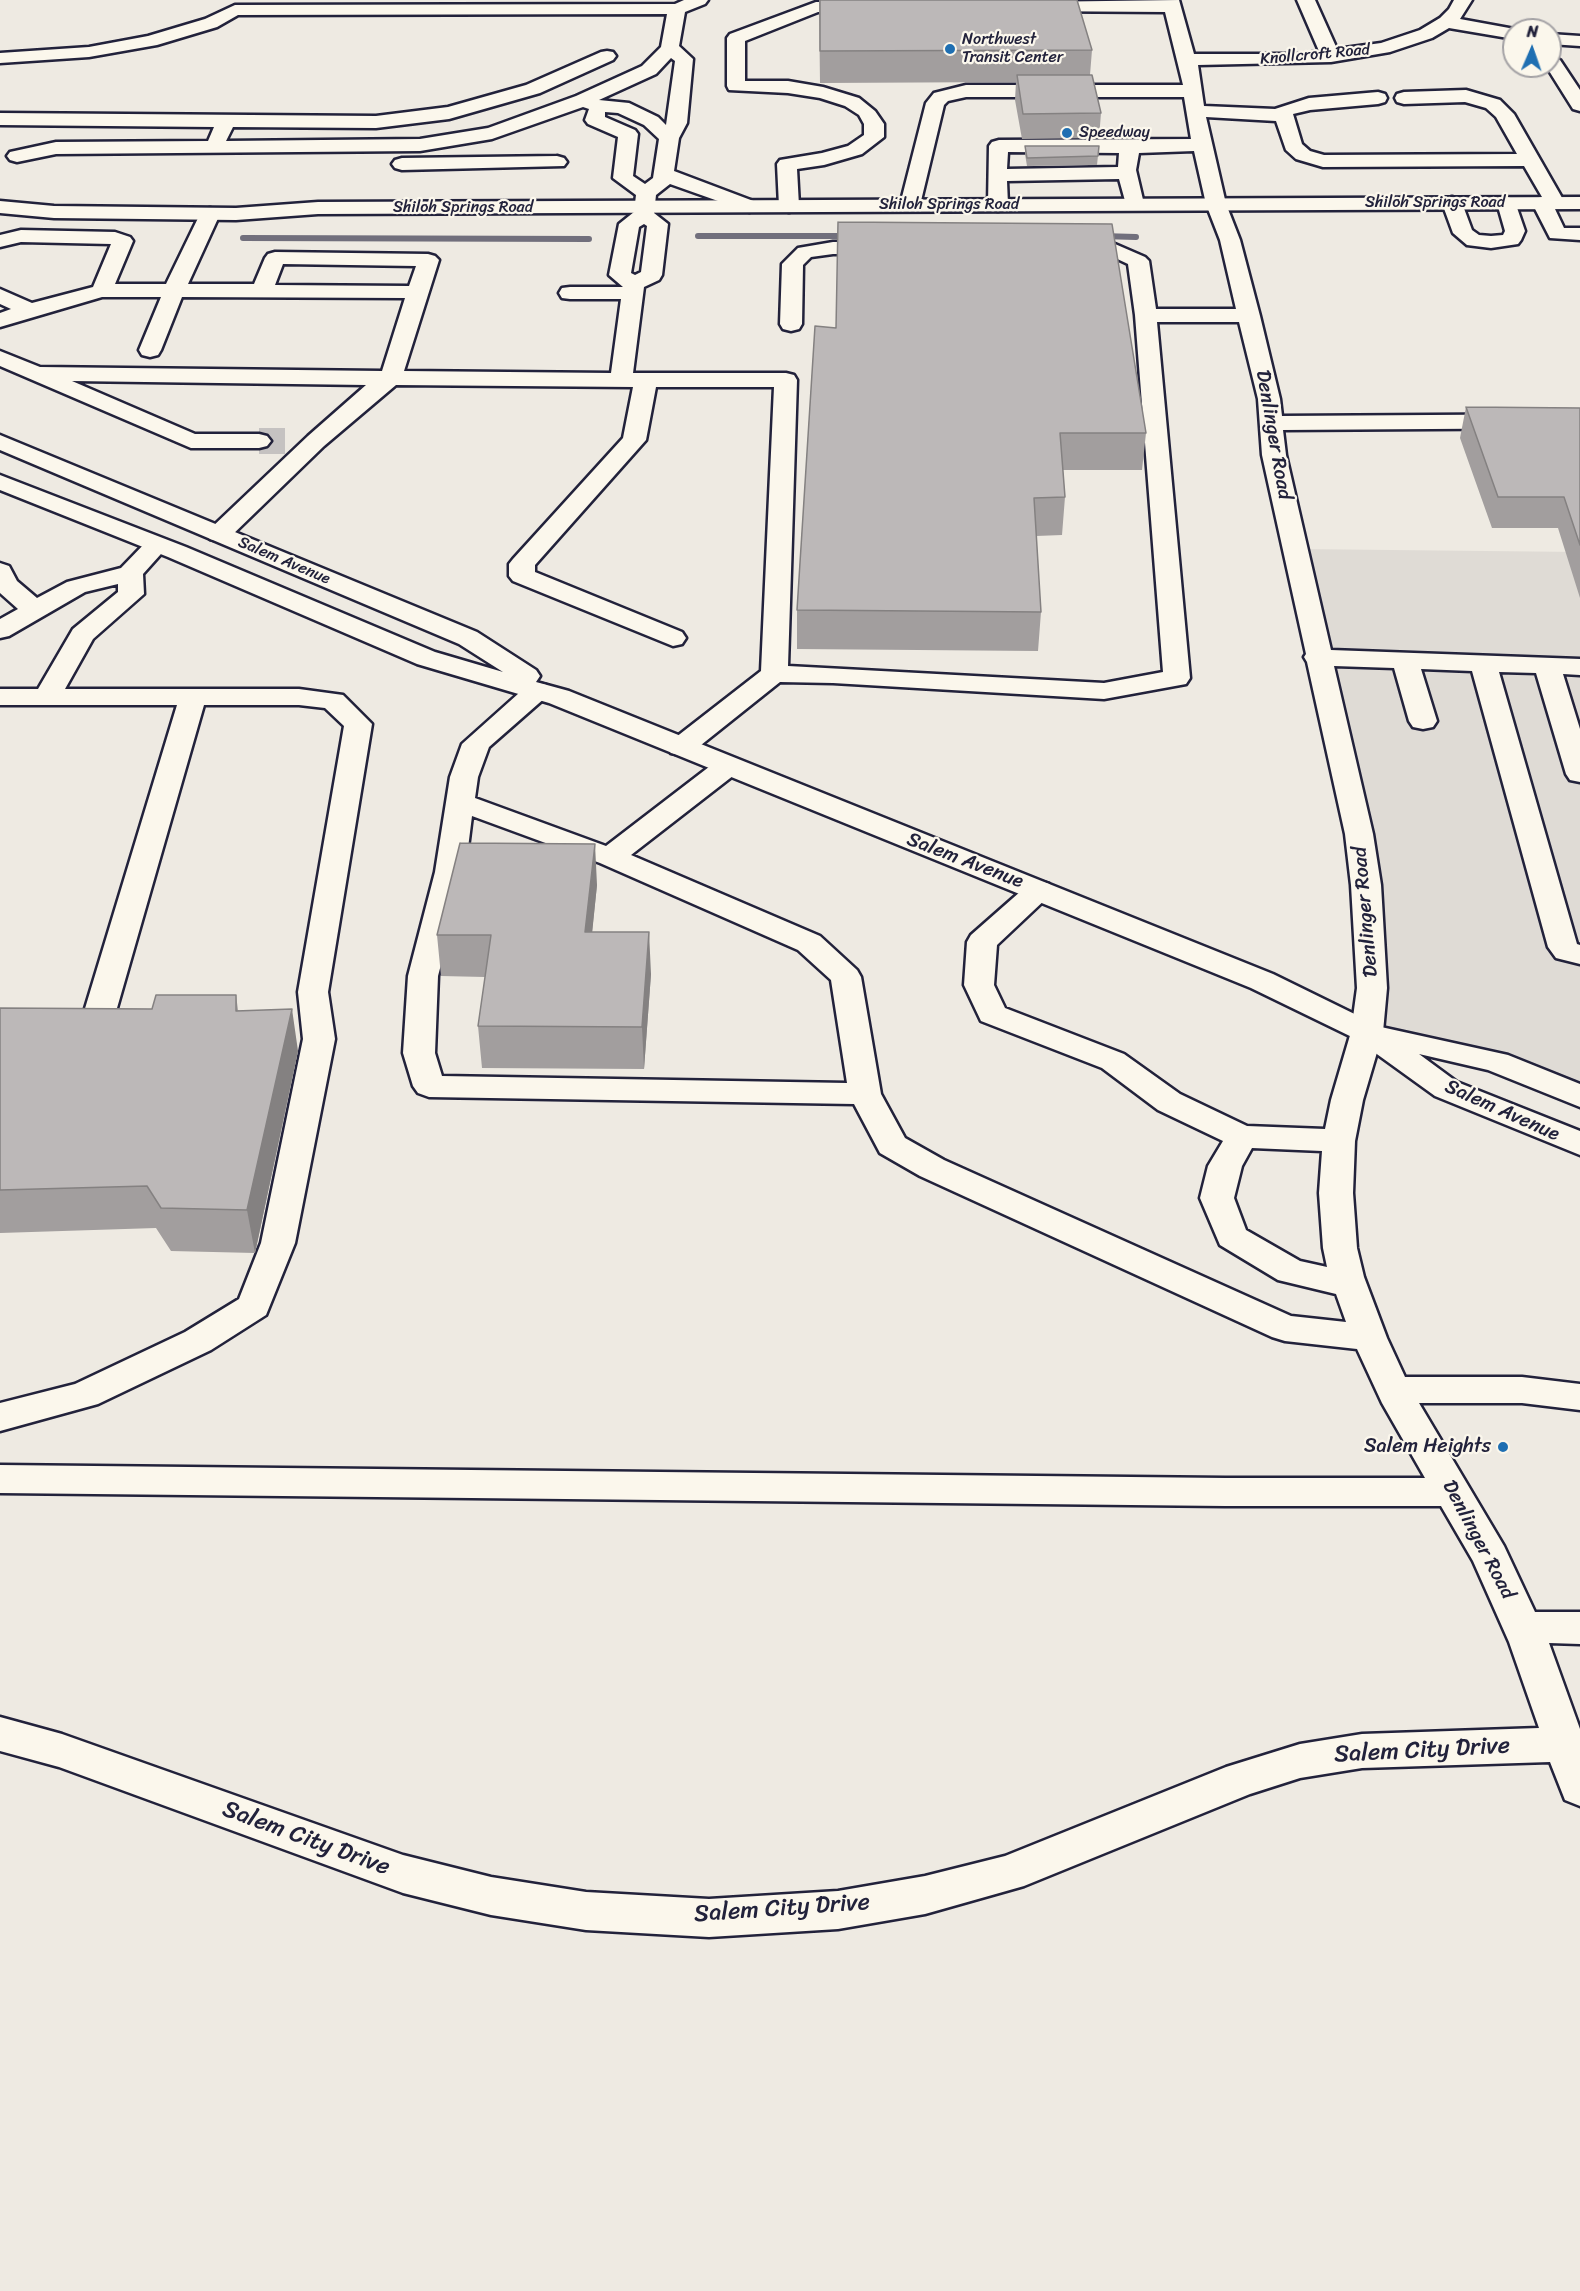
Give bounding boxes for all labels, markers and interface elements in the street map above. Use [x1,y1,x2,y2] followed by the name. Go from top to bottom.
[1527,17,1539,46] text: N
[1502,18,1562,78] north arrow
[962,30,1063,68] place label: Northwest Transit Center
[1259,41,1371,69] street label: Knollcroft Road
[943,42,957,56] marker: Northwest Transit Center
[1079,123,1150,143] place label: Speedway
[1060,126,1074,140] marker: Speedway
[1365,193,1505,213] street label: Shiloh Springs Road
[879,195,1019,215] street label: Shiloh Springs Road
[393,198,533,218] street label: Shiloh Springs Road
[1250,368,1296,502] street label: Denlinger Road
[235,533,333,589] street label: Salem Avenue
[903,828,1027,894] street label: Salem Avenue
[1348,846,1384,978] street label: Denlinger Road
[1441,1075,1563,1147] street label: Salem Avenue
[1364,1435,1491,1459] place label: Salem Heights
[1496,1440,1510,1454] marker: Salem Heights
[1437,1476,1519,1604] street label: Denlinger Road
[1333,1732,1511,1770] street label: Salem City Drive
[218,1795,394,1883] street label: Salem City Drive
[693,1888,871,1930] street label: Salem City Drive

